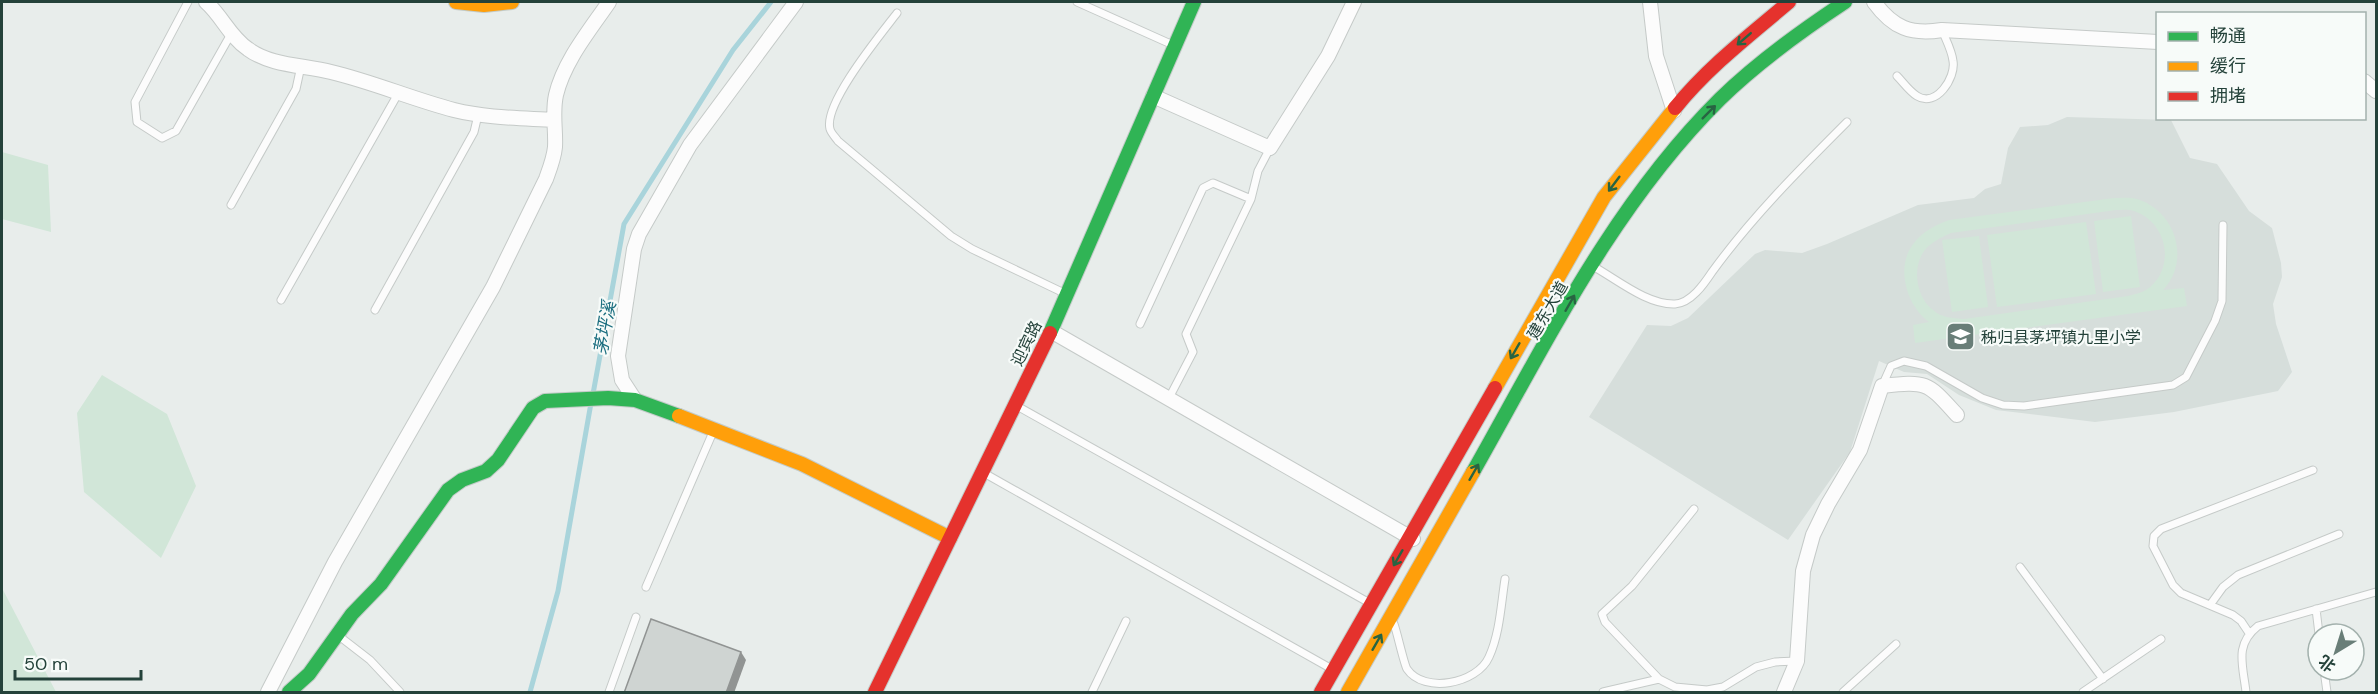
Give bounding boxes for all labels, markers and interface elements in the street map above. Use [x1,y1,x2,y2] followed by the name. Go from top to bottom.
[2156,12,2366,120] legend
[2210,24,2246,48] text: 畅通
[1737,32,1752,46] one-way arrow
[2210,54,2246,78] text: 缓行
[2210,84,2246,108] text: 拥堵
[1701,104,1716,119] one-way arrow
[1608,175,1620,191] one-way arrow
[1522,277,1573,343] street label: 建东大道
[1565,294,1576,312] one-way arrow
[588,297,622,357] water label: 茅坪溪
[1006,317,1046,369] street label: 迎宾路
[1944,321,1976,353] school or university icon: 秭归县茅坪镇九里小学
[1981,327,2141,348] place label: 秭归县茅坪镇九里小学
[1509,342,1520,360] one-way arrow
[1468,464,1480,481] one-way arrow
[1392,549,1404,566] one-way arrow
[2306,622,2366,682] north arrow
[1372,633,1383,651] one-way arrow
[15,643,141,681] scale bar
[2314,650,2340,677] text: 北
[24,652,68,676] text: 50 m

